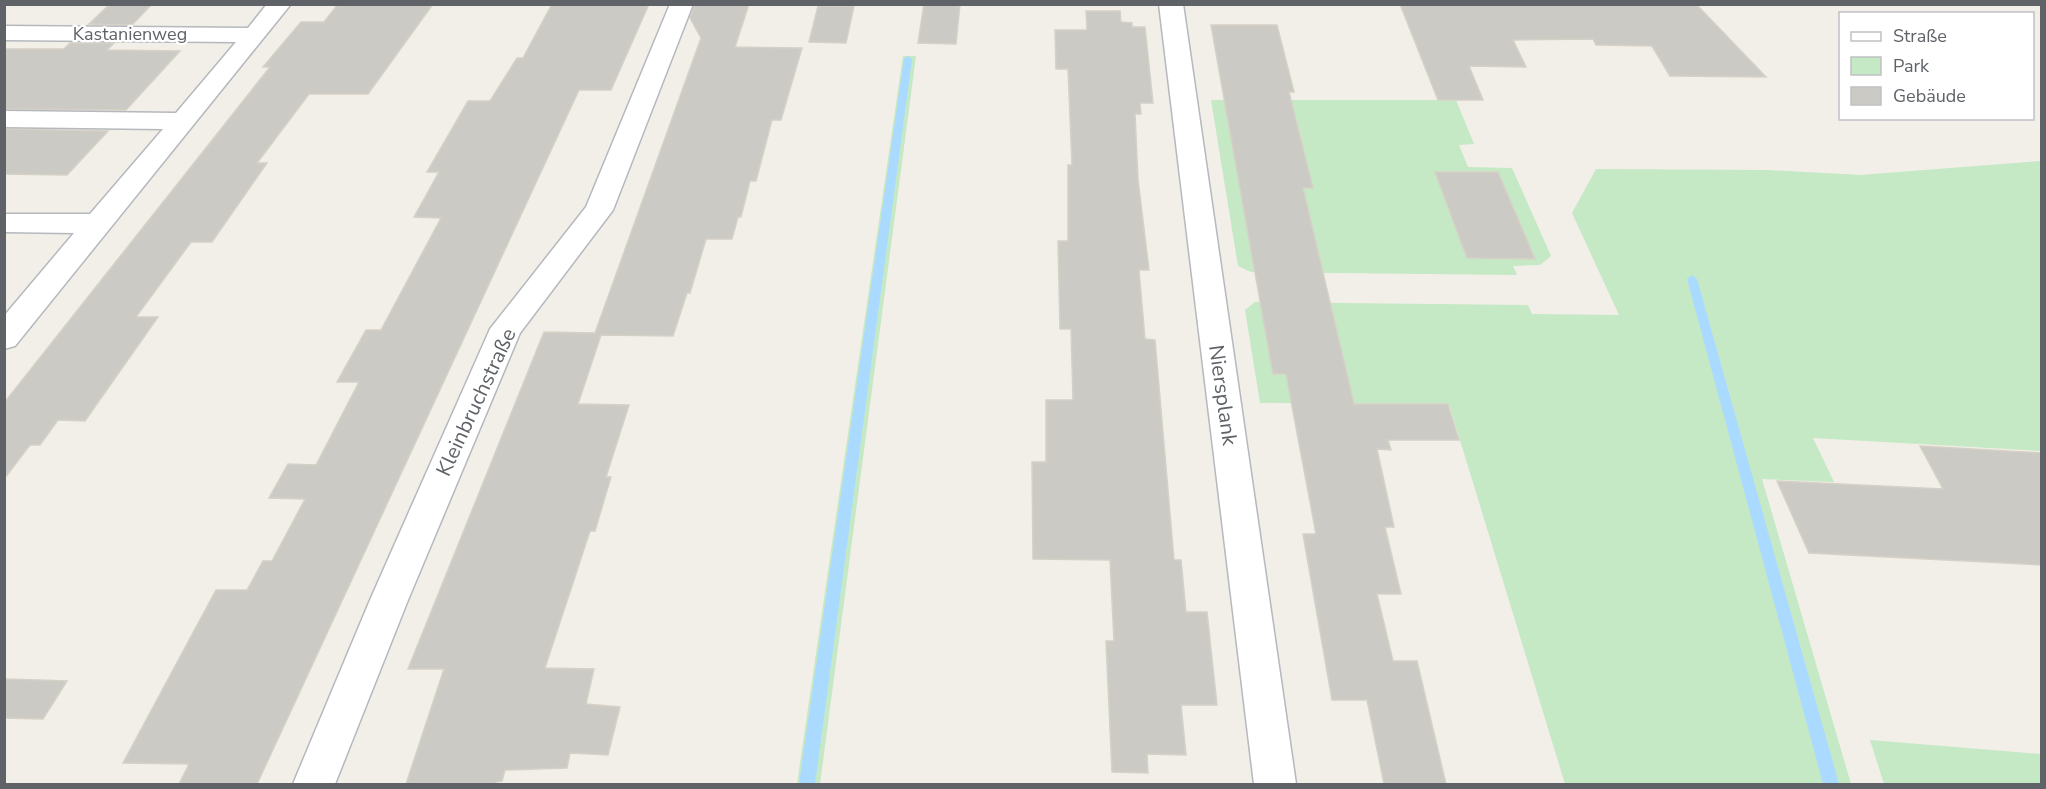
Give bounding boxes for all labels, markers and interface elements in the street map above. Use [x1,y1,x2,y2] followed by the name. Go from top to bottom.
[1839,12,2034,120] legend
[73,22,187,46] street label: Kastanienweg
[1893,24,1947,48] text: Straße
[1893,54,1930,78] text: Park
[1893,84,1966,108] text: Gebäude
[429,323,523,481] street label: Kleinbruchstraße
[1202,343,1244,448] street label: Niersplank

